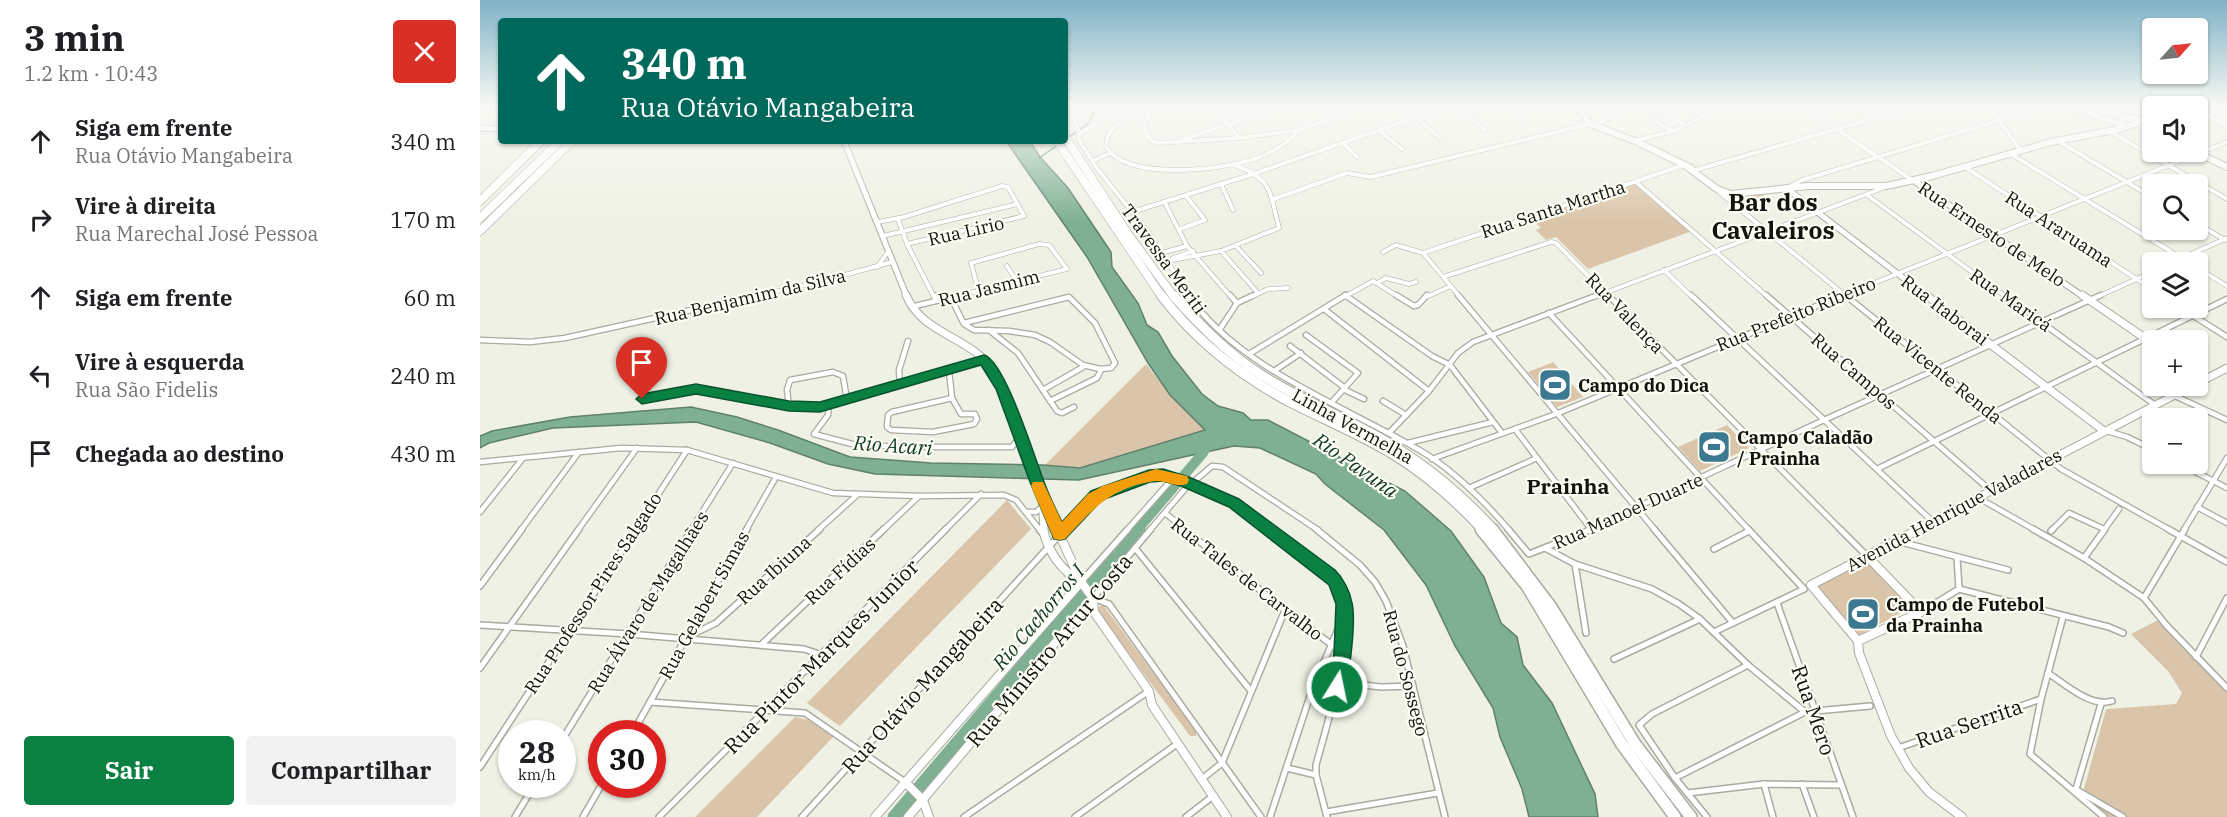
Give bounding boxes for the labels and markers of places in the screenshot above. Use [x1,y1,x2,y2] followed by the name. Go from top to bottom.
[616,337,667,399] pin
[1537,367,1573,403] sports icon: Campo do Dica
[1578,374,1709,397] place label: Campo do Dica
[1737,426,1873,470] place label: Campo Caladão / Prainha
[1696,429,1732,465] sports icon: Campo Caladão / Prainha
[1886,593,2045,637] place label: Campo de Futebol da Prainha
[1845,596,1881,632] sports icon: Campo de Futebol da Prainha

